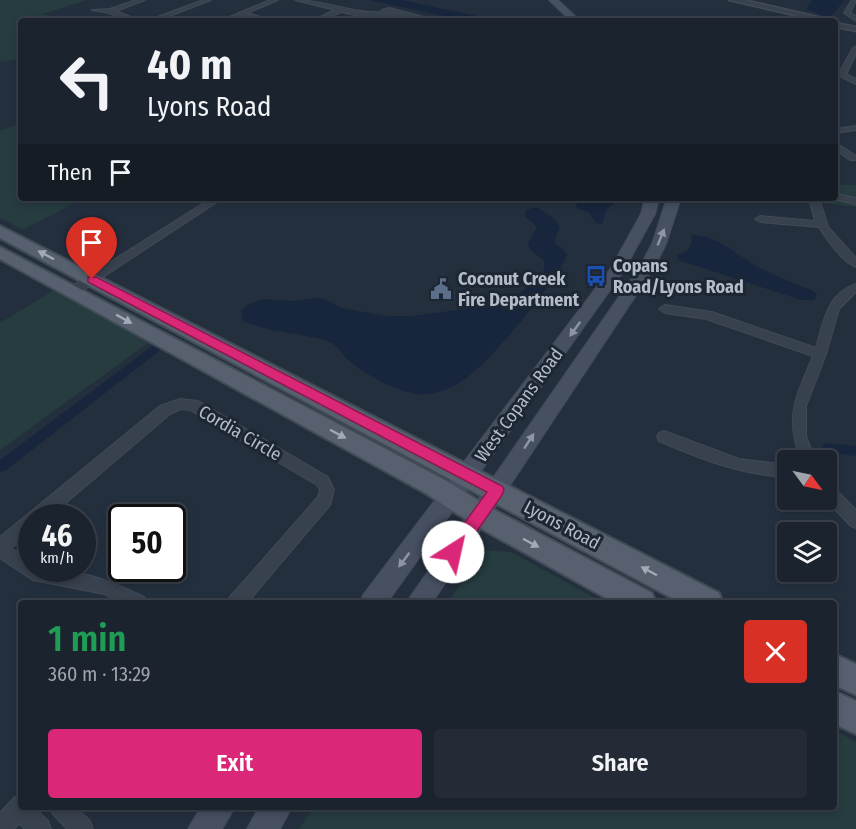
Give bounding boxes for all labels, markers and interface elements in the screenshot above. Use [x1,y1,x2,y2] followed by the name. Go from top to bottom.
[147,40,232,90] text: 40 m
[48,42,126,120] icon: left
[147,91,271,123] text: Lyons Road
[104,156,137,189] icon: arrive
[48,159,92,186] text: Then
[66,217,117,279] pin
[75,226,108,259] icon: arrive
[657,228,666,246] one-way arrow
[37,250,54,260] one-way arrow
[613,255,744,298] place label: Copans Road/Lyons Road
[584,264,608,288] bus stop icon: Copans Road/Lyons Road
[458,268,580,311] place label: Coconut Creek Fire Department
[429,277,453,301] public building icon: Coconut Creek Fire Department
[116,314,133,324] one-way arrow
[569,320,581,336] one-way arrow
[470,344,568,466] street label: West Copans Road
[195,400,285,466] street label: Cordia Circle
[329,429,346,439] one-way arrow
[523,434,535,450] one-way arrow
[777,450,837,510] north arrow
[777,450,837,582] map controls
[520,496,604,554] street label: Lyons Road
[108,504,186,582] speed limit sign: 50
[41,518,73,554] text: 46
[421,520,485,584] position arrow
[777,522,837,582] button: layers
[523,538,540,548] one-way arrow
[40,549,74,567] text: km/h
[399,552,411,567] one-way arrow
[640,566,657,576] one-way arrow
[48,617,126,661] text: 1 min
[744,620,807,683] button: close
[48,662,151,686] text: 360 m · 13:29
[48,729,422,798] button: Exit
[434,729,807,798] button: Share

